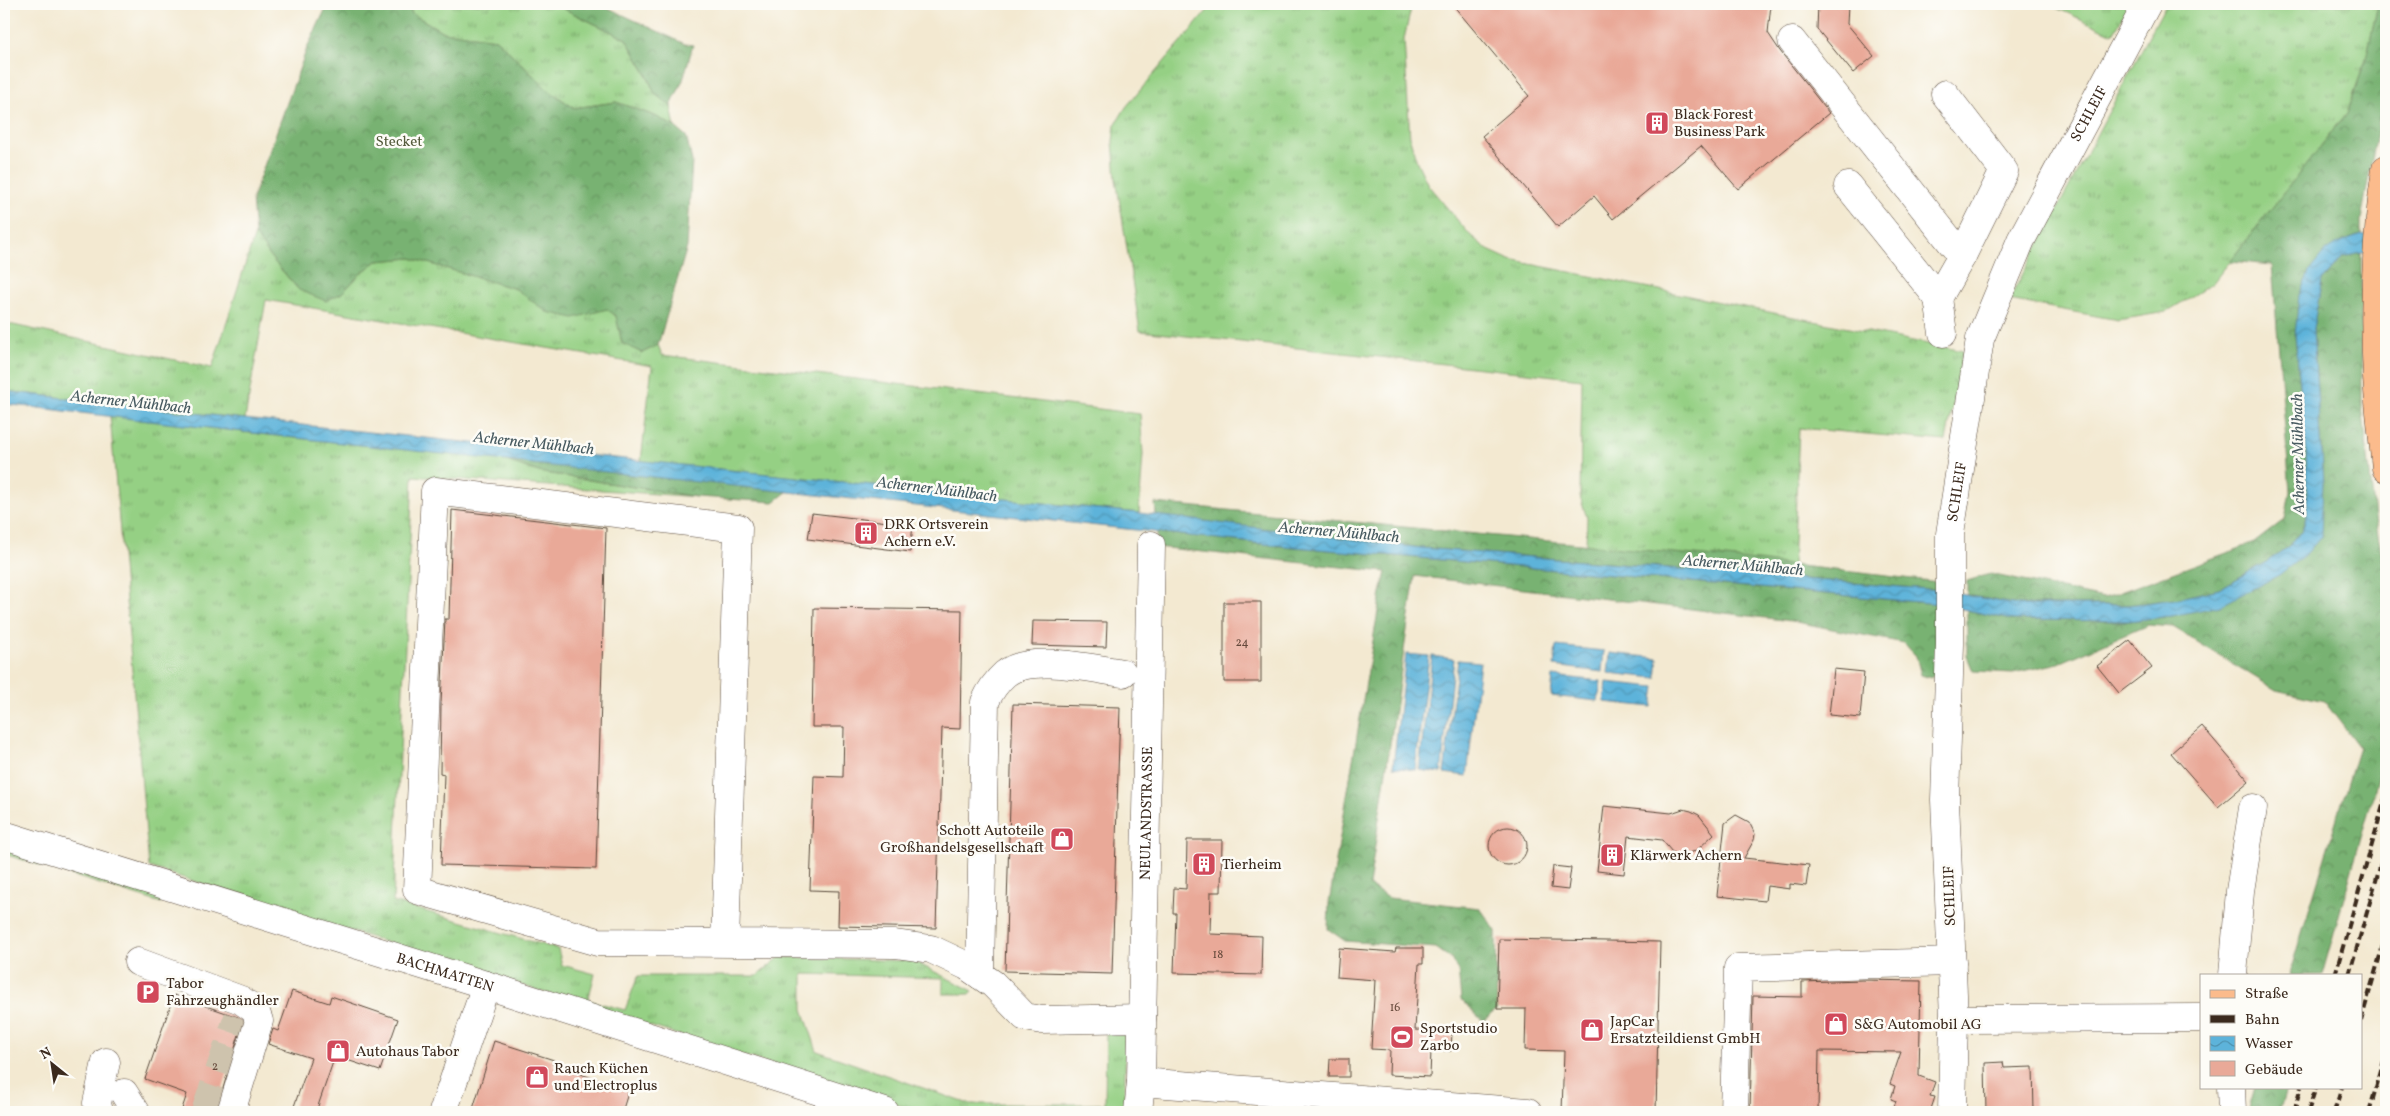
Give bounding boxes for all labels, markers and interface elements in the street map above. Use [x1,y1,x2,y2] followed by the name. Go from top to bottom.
[2066,83,2113,146] street label: SCHLEIF
[1674,105,1765,143] place label: Black Forest Business Park
[1644,110,1670,136] building icon: Black Forest Business Park
[375,132,423,153] park label: Stecket
[68,386,192,420] water label: Acherner Mühlbach
[2287,393,2311,516] water label: Acherner Mühlbach
[471,427,595,461] water label: Acherner Mühlbach
[1943,461,1973,524] street label: SCHLEIF
[874,472,998,508] water label: Acherner Mühlbach
[884,515,989,553] place label: DRK Ortsverein Achern e.V.
[1276,517,1400,549] water label: Acherner Mühlbach
[853,520,879,546] building icon: DRK Ortsverein Achern e.V.
[1680,550,1804,582] water label: Acherner Mühlbach
[1235,635,1249,651] house number: 24
[1136,746,1159,880] street label: NEULANDSTRASSE
[880,821,1044,859] place label: Schott Autoteile Gr0ßhandelsgesellschaft
[1049,826,1075,852] shop icon: Schott Autoteile Gr0ßhandelsgesellschaft
[1599,842,1625,868] building icon: Klärwerk Achern
[1630,846,1742,867] place label: Klärwerk Achern
[1191,851,1217,877] building icon: Tierheim
[1222,855,1282,876] place label: Tierheim
[1939,865,1962,927] street label: SCHLEIF
[1213,947,1223,963] house number: 18
[393,949,496,999] street label: BACHMATTEN
[166,974,279,1012] place label: Tabor Fahrzeughändler
[2200,974,2362,1088] legend
[135,979,161,1005] parking icon: Tabor Fahrzeughändler
[2245,984,2288,1005] text: Straße
[1390,1000,1400,1016] house number: 16
[2245,1010,2280,1031] text: Bahn
[1823,1011,1849,1037] shop icon: S&G Automobil AG
[1610,1012,1760,1050] place label: JapCar Ersatzteildienst GmbH
[1854,1015,1982,1036] place label: S&G Automobil AG
[1579,1017,1605,1043] shop icon: JapCar Ersatzteildienst GmbH
[1420,1019,1498,1057] place label: Sportstudio Zarbo
[1389,1024,1415,1050] sports icon: Sportstudio Zarbo
[2245,1034,2293,1055] text: Wasser
[28,1038,78,1088] north arrow
[325,1038,351,1064] shop icon: Autohaus Tabor
[356,1042,459,1063] place label: Autohaus Tabor
[37,1043,55,1065] text: N
[212,1059,218,1075] house number: 2
[554,1059,658,1097] place label: Rauch Küchen und Electroplus
[2245,1060,2303,1081] text: Gebäude
[524,1064,550,1090] shop icon: Rauch Küchen und Electroplus

